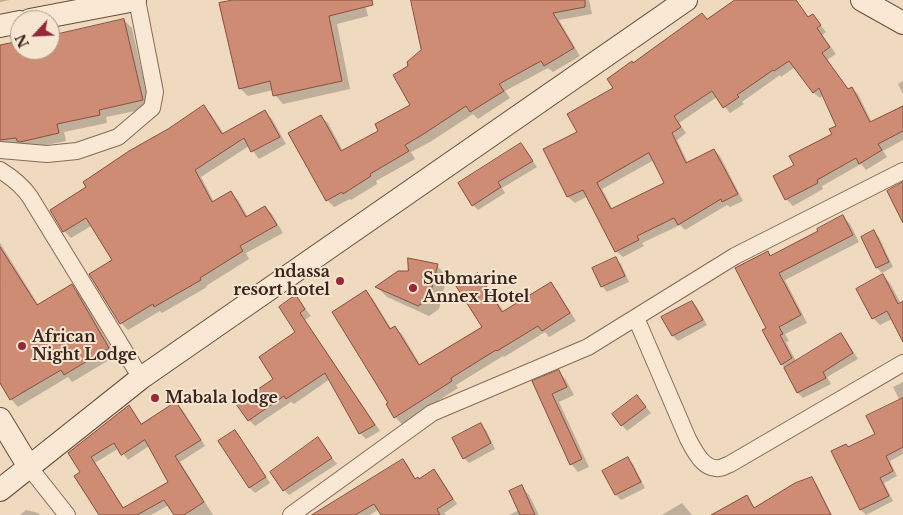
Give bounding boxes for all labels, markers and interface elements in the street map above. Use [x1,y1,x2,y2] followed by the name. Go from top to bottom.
[10,10,60,60] north arrow
[11,31,33,51] text: N
[233,262,330,300] place label: ndassa resort hotel
[423,269,529,307] place label: Submarine Annex Hotel
[334,275,346,287] marker: ndassa resort hotel
[407,282,419,294] marker: Submarine Annex Hotel
[32,327,137,365] place label: African Night Lodge
[16,340,28,352] marker: African Night Lodge
[165,388,278,408] place label: Mabala lodge
[149,392,161,404] marker: Mabala lodge

